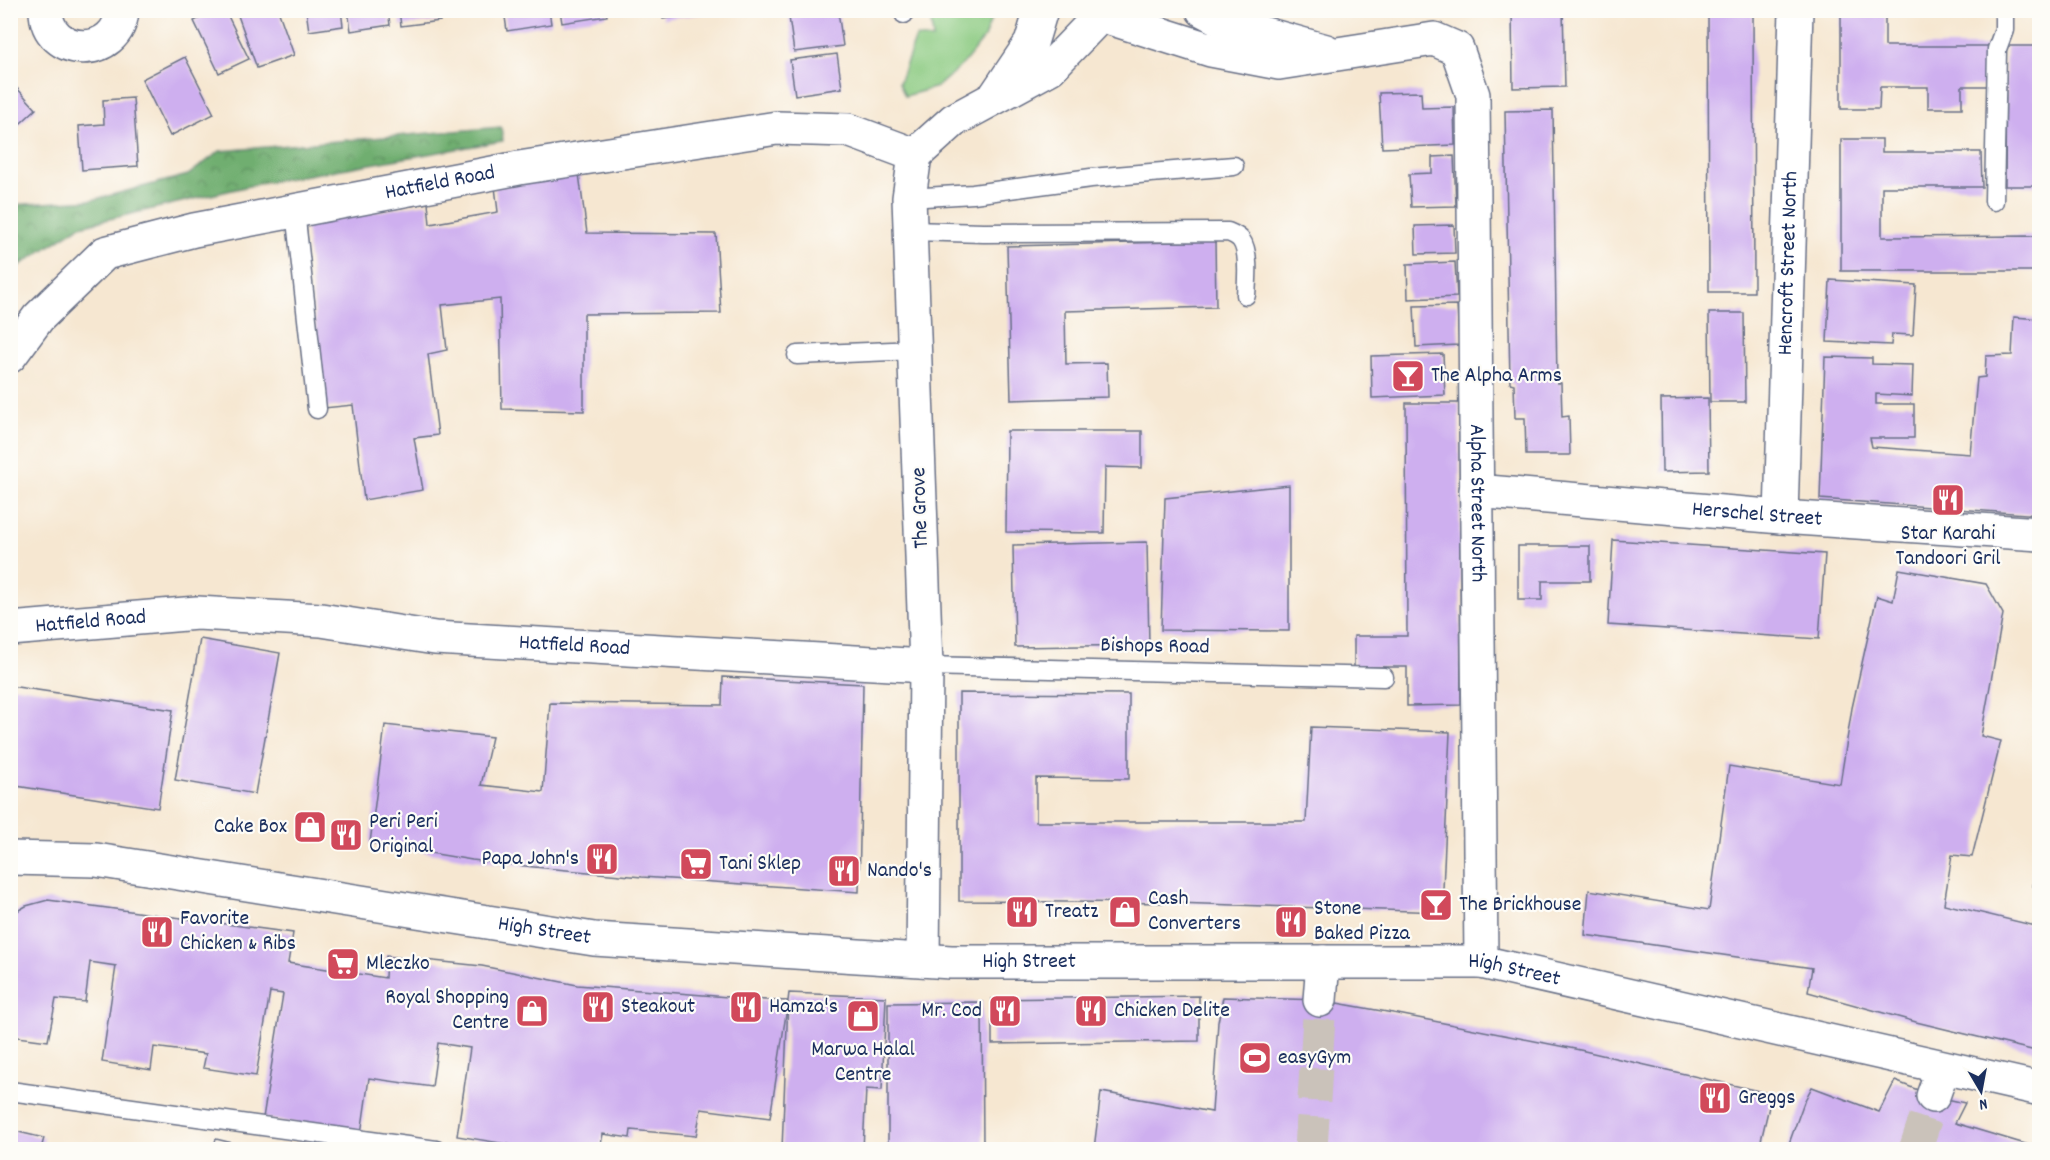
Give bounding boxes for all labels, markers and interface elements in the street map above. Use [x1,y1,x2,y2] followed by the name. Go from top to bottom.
[382,157,498,209] street label: Hatfield Road
[1770,170,1807,356] street label: Hencroft Street North
[1390,358,1426,394] bar icon: The Alpha Arms
[1431,361,1562,392] place label: The Alpha Arms
[1461,424,1493,583] street label: Alpha Street North
[904,467,938,549] street label: The Grove
[1930,482,1966,518] restaurant icon: Star Karahi Tandoori Gril
[1690,494,1823,535] street label: Herschel Street
[1896,519,2000,575] place label: Star Karahi Tandoori Gril
[34,602,148,642] street label: Hatfield Road
[518,627,631,665] street label: Hatfield Road
[1100,631,1210,663] street label: Bishops Road
[369,807,438,863] place label: Peri Peri Original
[292,809,328,845] shop icon: Cake Box
[214,812,287,843] place label: Cake Box
[328,817,364,853] restaurant icon: Peri Peri Original
[584,841,620,877] restaurant icon: Papa John's
[482,844,579,875] place label: Papa John's
[678,846,714,882] supermarket icon: Tani Sklep
[719,849,801,880] place label: Tani Sklep
[826,853,862,889] restaurant icon: Nando's
[867,856,932,887] place label: Nando's
[1148,884,1241,940] place label: Cash Converters
[1418,887,1454,923] bar icon: The Brickhouse
[1459,890,1581,921] place label: The Brickhouse
[1004,894,1040,930] restaurant icon: Treatz
[1107,894,1143,930] shop icon: Cash Converters
[1314,894,1411,950] place label: Stone Baked Pizza
[1045,897,1099,928] place label: Treatz
[180,904,296,960] place label: Favorite Chicken & Ribs
[1273,904,1309,940] restaurant icon: Stone Baked Pizza
[496,908,593,954] street label: High Street
[139,914,175,950] restaurant icon: Favorite Chicken & Ribs
[325,946,361,982] supermarket icon: Mleczko
[982,947,1076,978] street label: High Street
[1468,947,1563,995] street label: High Street
[366,949,430,980] place label: Mleczko
[385,983,509,1039] place label: Royal Shopping Centre
[580,989,616,1025] restaurant icon: Steakout
[728,989,764,1025] restaurant icon: Hamza's
[621,992,695,1023] place label: Steakout
[769,992,838,1023] place label: Hamza's
[514,993,550,1029] shop icon: Royal Shopping Centre
[987,993,1023,1029] restaurant icon: Mr. Cod
[1073,993,1109,1029] restaurant icon: Chicken Delite
[921,996,982,1027] place label: Mr. Cod
[1114,996,1230,1027] place label: Chicken Delite
[845,998,881,1034] shop icon: Marwa Halal Centre
[811,1035,915,1091] place label: Marwa Halal Centre
[1237,1040,1273,1076] sports icon: easyGym
[1278,1043,1351,1074] place label: easyGym
[1951,1061,2011,1121] north arrow
[1697,1080,1733,1116] restaurant icon: Greggs
[1738,1083,1796,1114] place label: Greggs
[1977,1091,1989,1115] text: N

